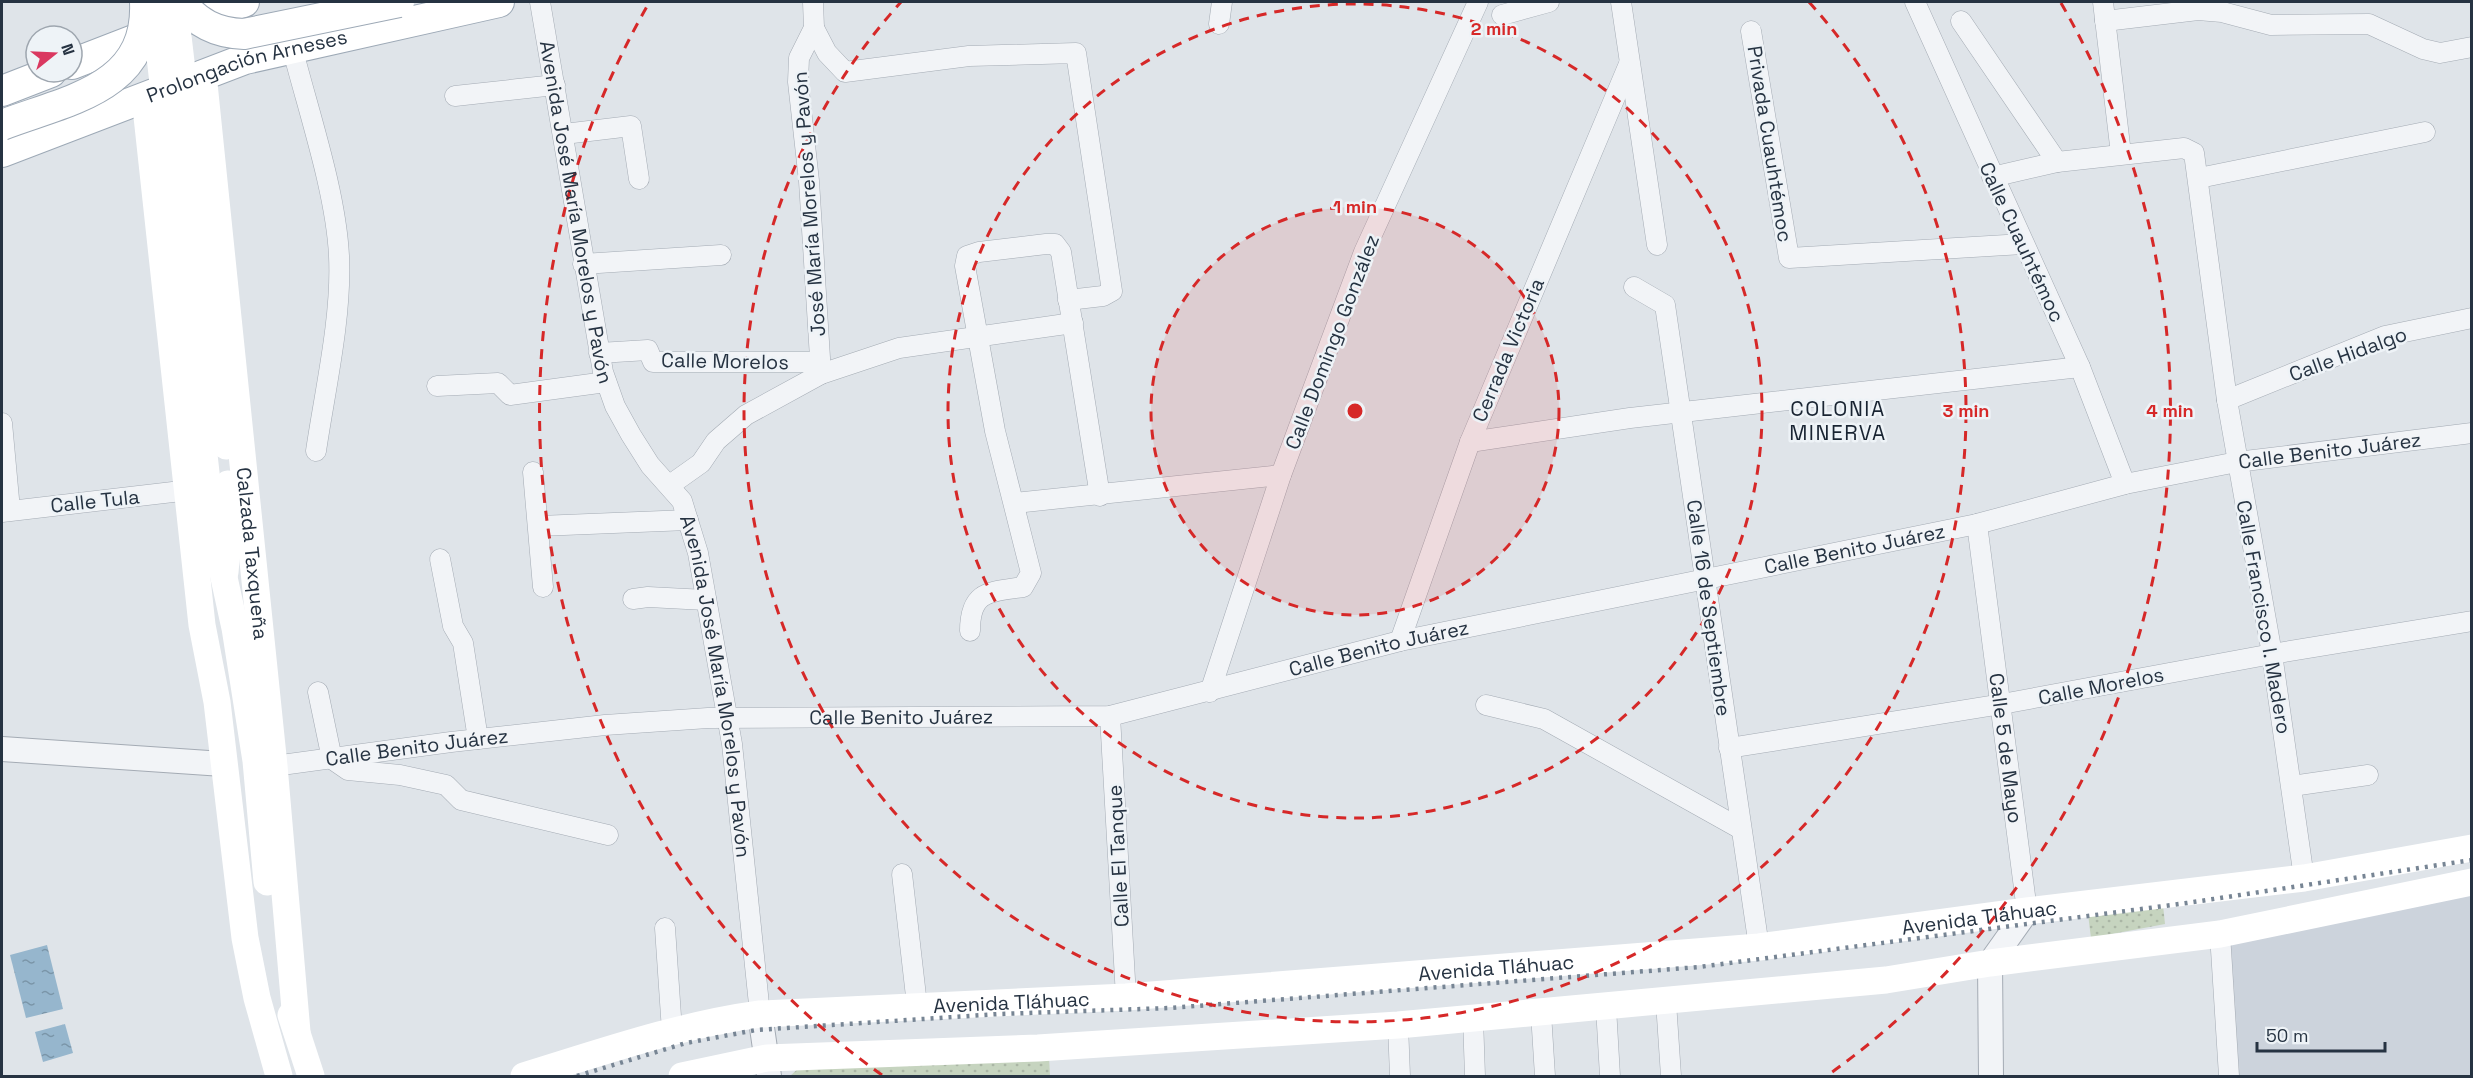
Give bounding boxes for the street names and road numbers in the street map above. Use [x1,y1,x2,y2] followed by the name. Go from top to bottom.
[143,23,350,109] street label: Prolongación Arneses
[534,39,619,387] street label: Avenida José María Morelos y Pavón
[1742,44,1798,244] street label: Privada Cuauhtémoc
[787,70,831,338] street label: José María Morelos y Pavón
[1973,158,2071,326] street label: Calle Cuauhtémoc
[1279,231,1385,453] street label: Calle Domingo González
[1466,274,1550,426] street label: Cerrada Victoria
[2285,321,2411,387] street label: Calle Hidalgo
[661,347,789,375] street label: Calle Morelos
[2237,426,2423,475] street label: Calle Benito Juárez
[230,466,274,641] street label: Calzada Taxqueña
[49,483,141,519] street label: Calle Tula
[1681,498,1737,718] street label: Calle 16 de Septiembre
[2231,498,2297,736] street label: Calle Francisco I. Madero
[674,512,757,859] street label: Avenida José María Morelos y Pavón
[1762,518,1947,580] street label: Calle Benito Juárez
[1286,614,1471,682] street label: Calle Benito Juárez
[2036,661,2166,711] street label: Calle Morelos
[1983,671,2029,825] street label: Calle 5 de Mayo
[809,704,993,730] street label: Calle Benito Juárez
[324,723,509,772] street label: Calle Benito Juárez
[1101,784,1135,928] street label: Calle El Tanque
[1900,895,2058,941] street label: Avenida Tláhuac
[1417,949,1575,987] street label: Avenida Tláhuac
[933,986,1090,1019] street label: Avenida Tláhuac

